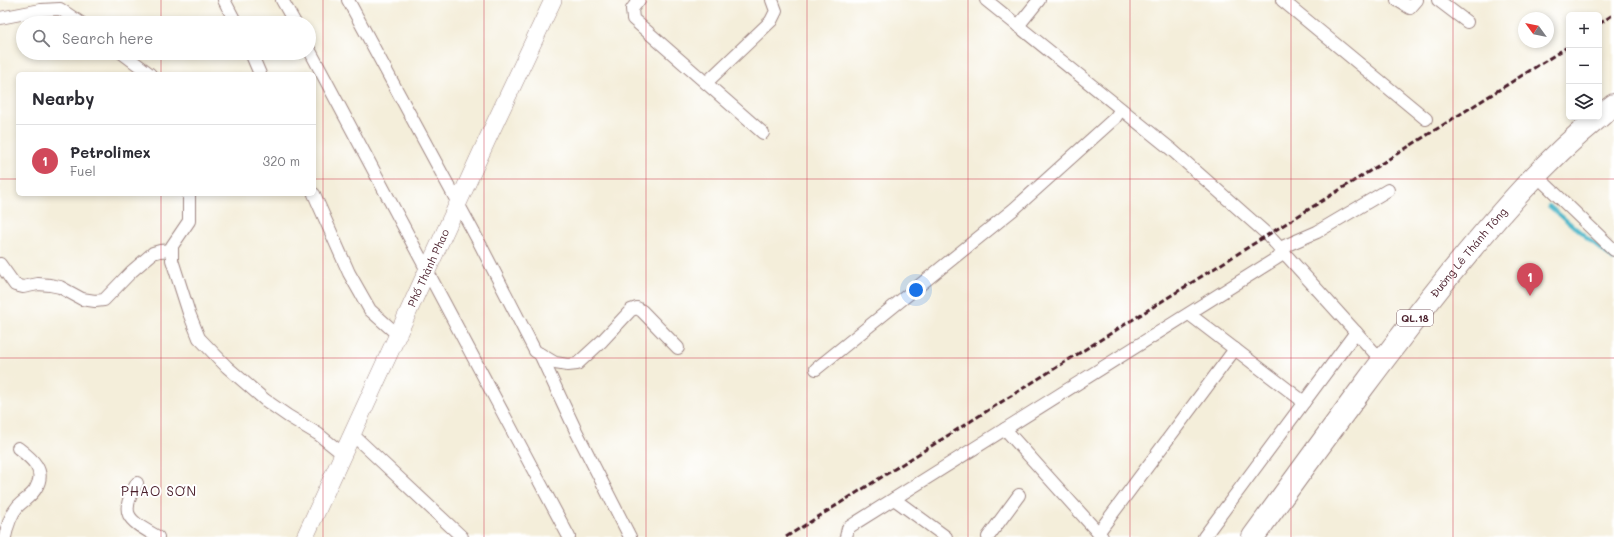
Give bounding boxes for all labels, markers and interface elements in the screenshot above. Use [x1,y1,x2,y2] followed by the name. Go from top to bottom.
[1518,12,1554,48] north arrow
[1566,12,1602,120] map controls
[1566,12,1602,48] button: +
[16,16,316,60] search box
[30,27,52,49] icon: search
[62,28,153,48] text: Search here
[1566,48,1602,84] button: −
[1566,84,1602,120] button: layers
[32,87,94,109] text: Nearby
[70,142,151,162] text: Petrolimex
[42,152,48,169] text: 1
[263,152,300,169] text: 320 m
[70,162,96,179] text: Fuel
[1426,204,1510,300] street label: Đường Lê Thánh Tông
[403,226,453,309] street label: Phố Thành Phao
[1517,263,1543,296] pin: 1
[906,280,926,300] your location
[1397,310,1433,326] road number: QL.18
[121,482,197,499] district label: PHAO SƠN

